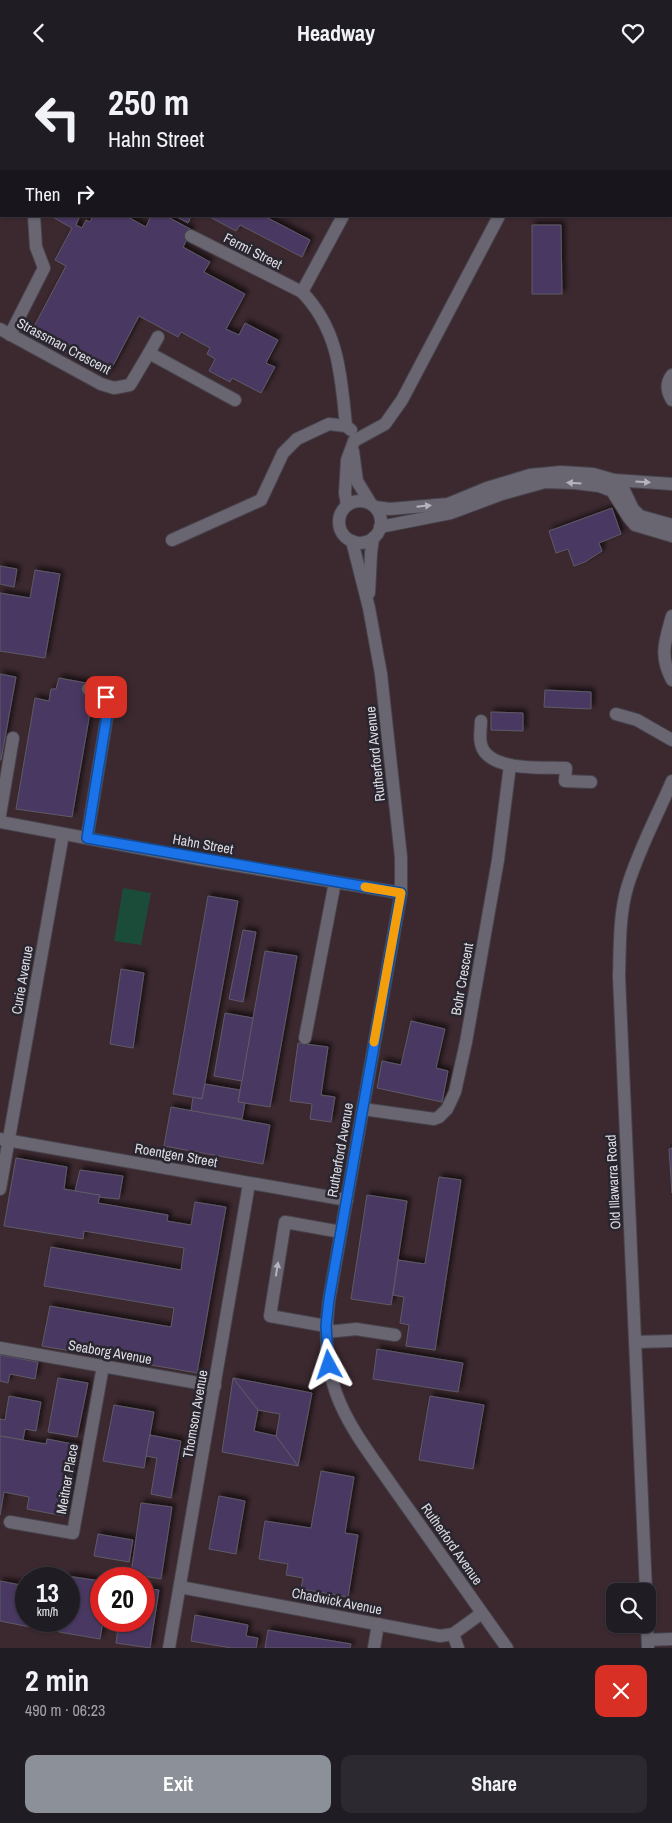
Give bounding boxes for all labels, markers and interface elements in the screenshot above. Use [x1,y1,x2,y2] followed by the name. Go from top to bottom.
[297,18,375,48] text: Headway
[25,19,53,47] icon: back
[619,19,647,47] icon: heart
[108,79,189,126] text: 250 m
[25,85,90,150] icon: left
[108,124,204,154] text: Hahn Street
[71,180,99,208] icon: right
[25,181,61,207] text: Then
[221,229,285,273] street label: Fermi Street
[14,314,114,378] street label: Strassman Crescent
[635,478,651,486] one-way arrow
[566,479,582,487] one-way arrow
[416,502,432,510] one-way arrow
[85,676,127,718] pin
[92,683,120,711] icon: arrive
[361,706,389,802] street label: Rutherford Avenue
[171,830,235,858] street label: Hahn Street
[447,941,477,1017] street label: Bohr Crescent
[7,944,37,1016] street label: Curie Avenue
[323,1101,357,1199] street label: Rutherford Avenue
[602,1134,624,1230] street label: Old Illawarra Road
[133,1139,219,1171] street label: Roentgen Street
[274,1261,282,1277] one-way arrow
[67,1336,153,1368] street label: Seaborg Avenue
[302,1338,354,1390] position arrow
[178,1369,212,1459] street label: Thomson Avenue
[52,1443,82,1515] street label: Meitner Place
[417,1500,487,1588] street label: Rutherford Avenue
[90,1567,155,1632] speed limit sign: 20
[36,1576,59,1610] text: 13
[290,1583,384,1619] street label: Chadwick Avenue
[606,1583,656,1633] map controls
[606,1583,656,1633] button: search
[37,1604,58,1620] text: km/h
[25,1660,89,1700] text: 2 min
[595,1665,647,1717] button: close
[25,1699,105,1721] text: 490 m · 06:23
[25,1755,331,1813] button: Exit
[341,1755,647,1813] button: Share

